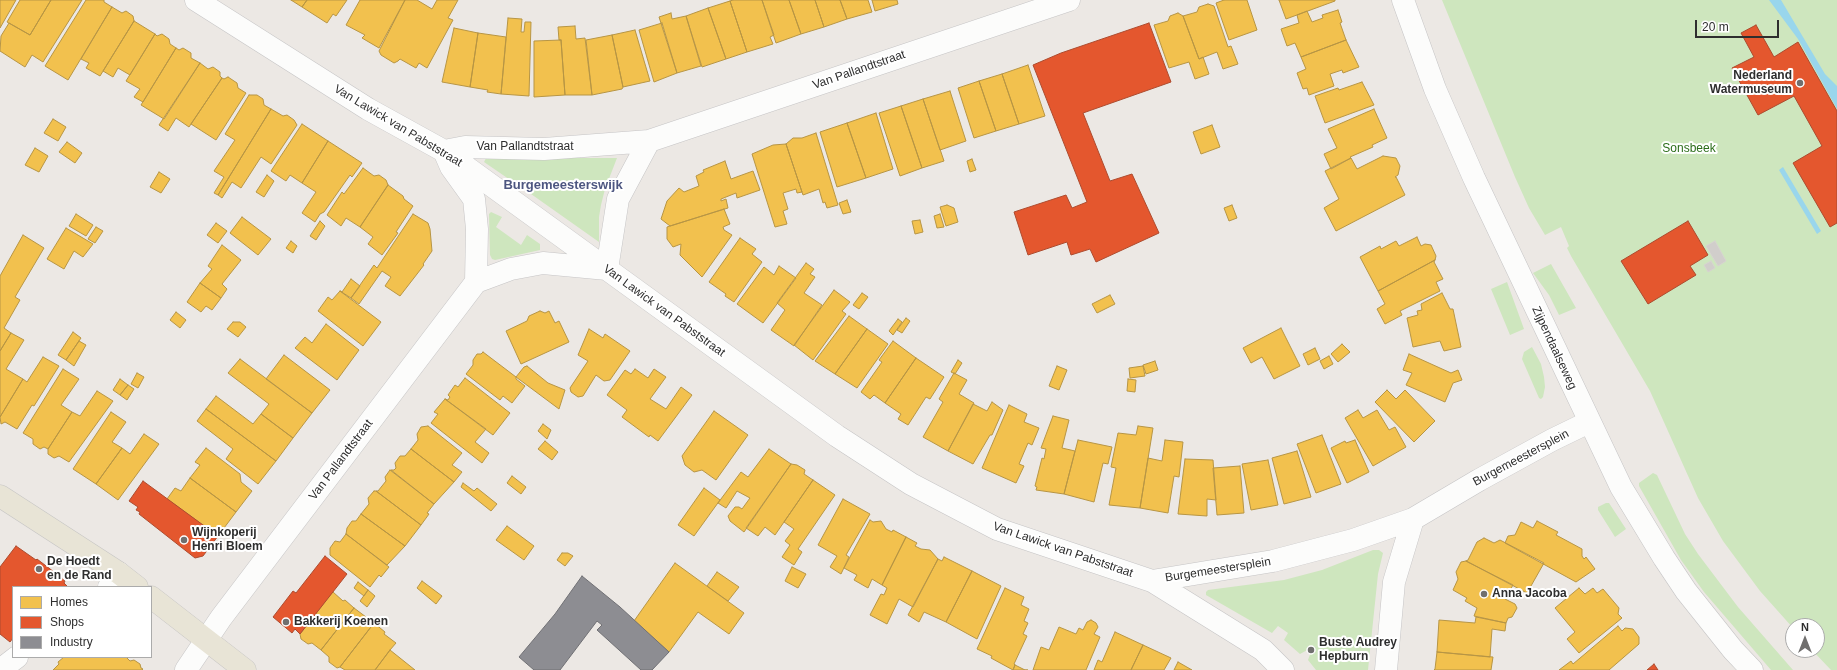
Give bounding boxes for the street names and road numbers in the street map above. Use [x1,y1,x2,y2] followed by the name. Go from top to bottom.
[811,47,907,93] street label: Van Pallandtstraat
[331,82,465,170] street label: Van Lawick van Pabststraat
[476,140,574,154] street label: Van Pallandtstraat
[600,262,728,360] street label: Van Lawick van Pabststraat
[1528,304,1580,392] street label: Zijpendaalseweg
[306,417,376,503] street label: Van Pallandtstraat
[1471,427,1571,489] street label: Burgemeestersplein
[991,519,1135,581] street label: Van Lawick van Pabststraat
[1164,555,1272,585] street label: Burgemeestersplein

